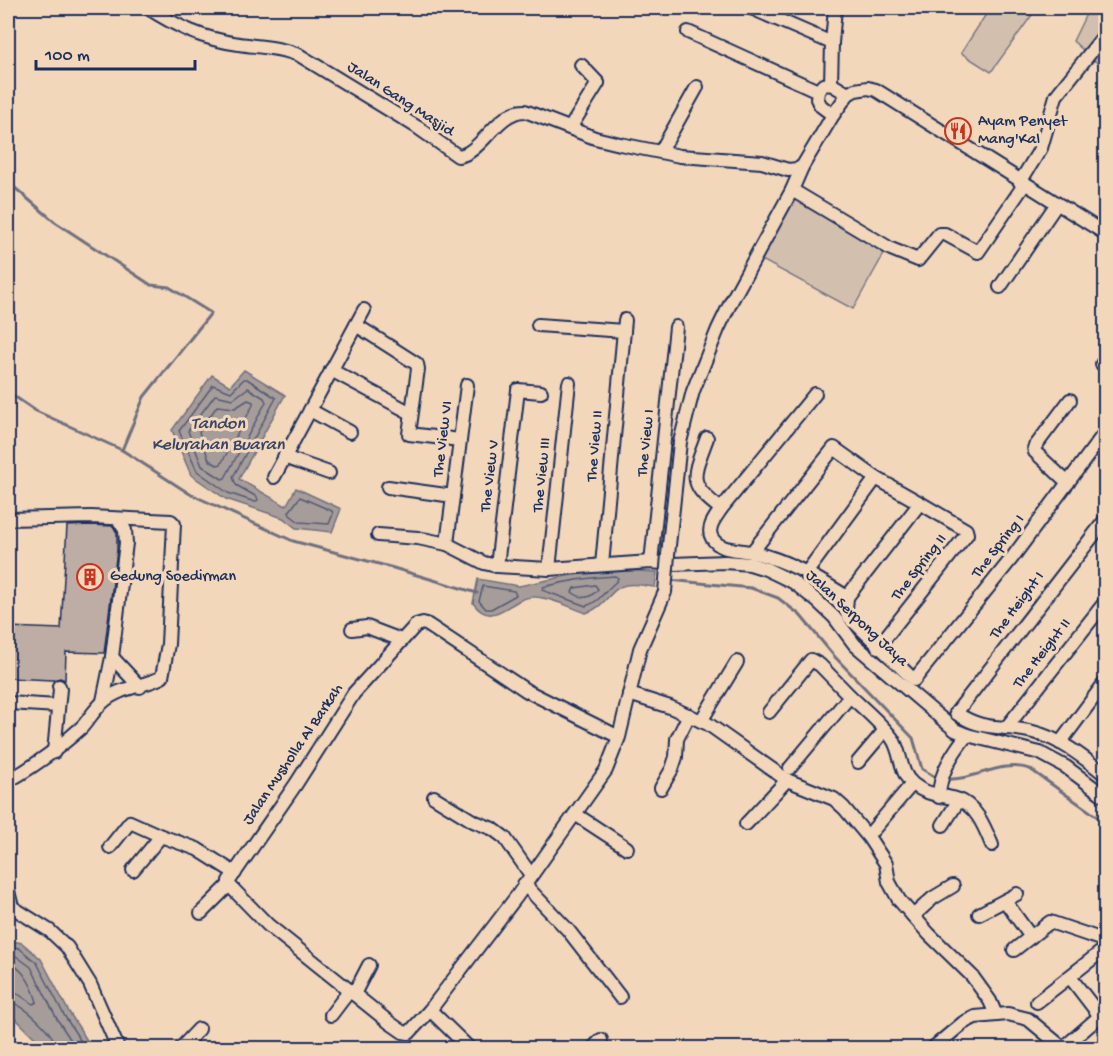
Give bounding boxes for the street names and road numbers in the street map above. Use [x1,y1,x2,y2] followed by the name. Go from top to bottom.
[343,58,459,143] street label: Jalan Gang Masjid
[430,400,458,479] street label: The View VI
[634,408,660,479] street label: The View I
[583,410,609,483] street label: The View II
[530,437,556,514] street label: The View III
[477,439,505,514] street label: The View V
[968,511,1030,583] street label: The Spring I
[887,531,952,606] street label: The Spring II
[801,567,912,672] street label: Jalan Serpong Jaya
[986,569,1050,644] street label: The Height I
[1009,615,1076,693] street label: The Height II
[240,680,349,829] street label: Jalan Musholla Al Barkah

